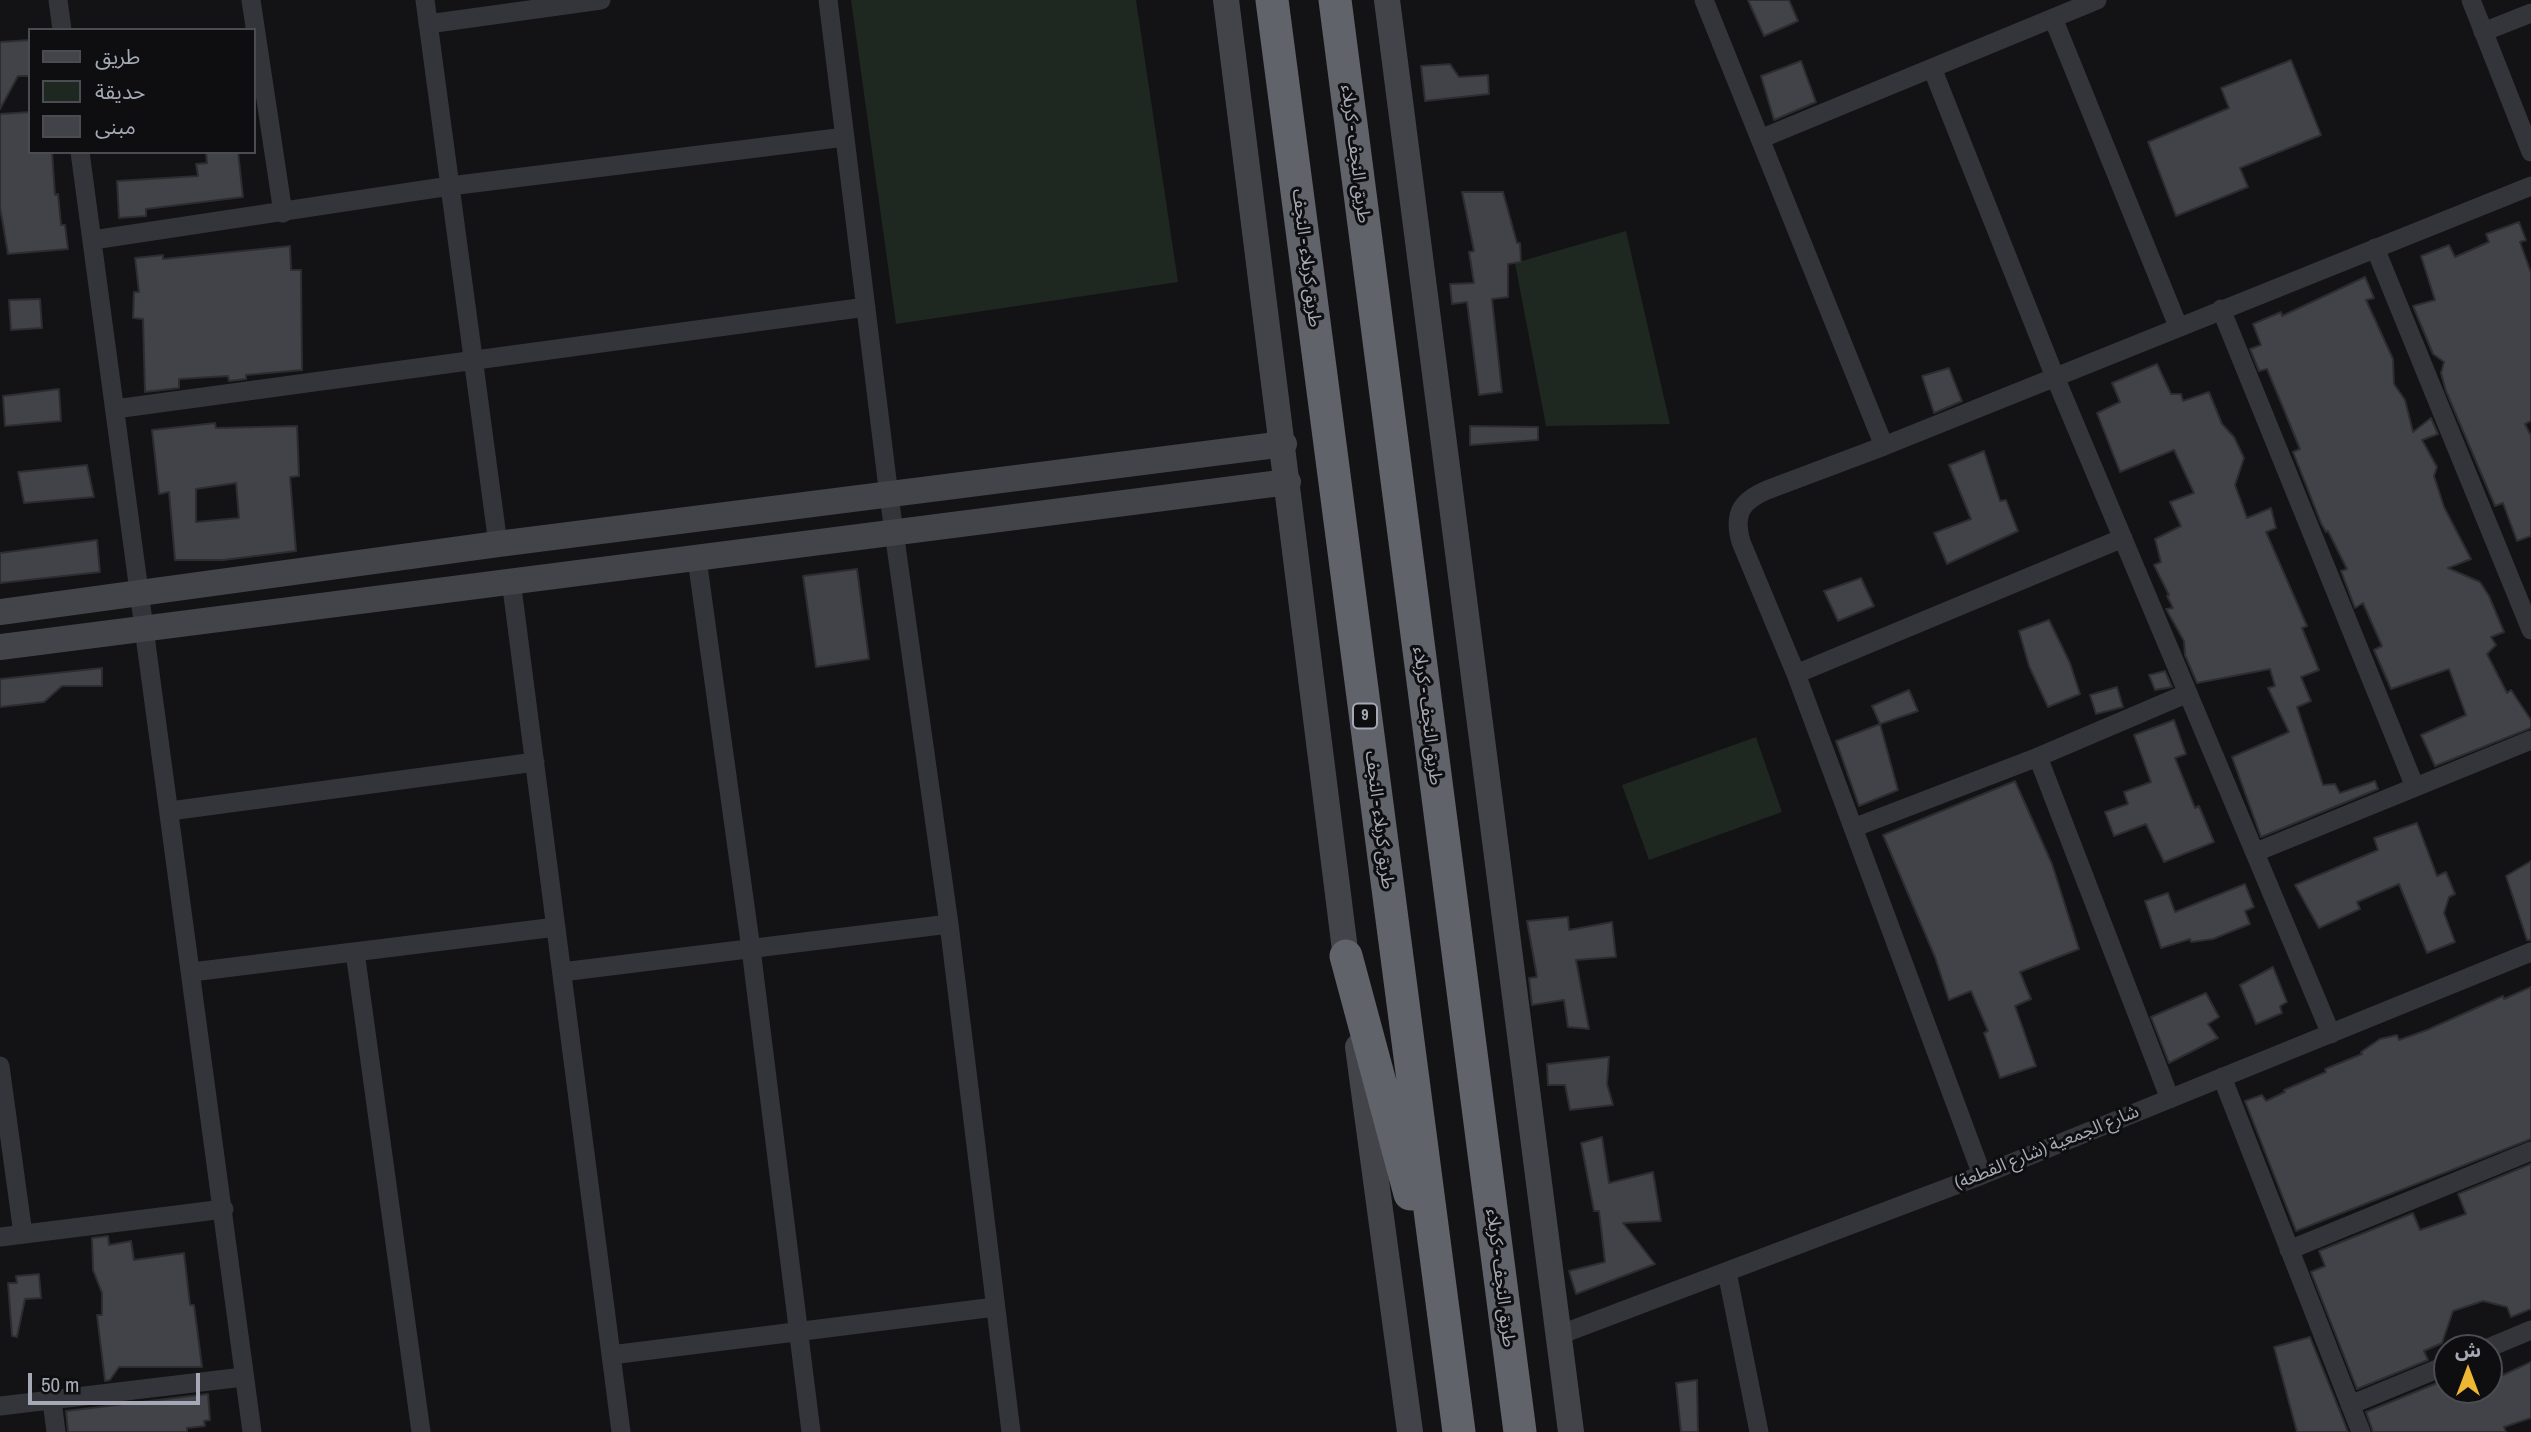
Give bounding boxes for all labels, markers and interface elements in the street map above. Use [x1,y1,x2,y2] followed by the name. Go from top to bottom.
[28,28,256,154] legend
[95,42,140,71] text: طريق
[95,77,145,106] text: حديقة
[1336,84,1374,224] street label: طريق النجف - کربلاء
[95,112,136,141] text: مبنى
[1287,188,1325,328] street label: طريق کربلاء - النجف
[1408,646,1446,786] street label: طريق النجف - کربلاء
[1353,704,1377,729] road number: 9
[1360,750,1398,890] street label: طريق کربلاء - النجف
[1952,1101,2142,1195] street label: شارع الجمعية (شارع القطعة)
[1481,1208,1519,1348] street label: طريق النجف - کربلاء
[2433,1334,2503,1404] north arrow
[2455,1337,2481,1363] text: ش
[32,1358,203,1402] scale bar
[41,1370,79,1399] text: 50 m

